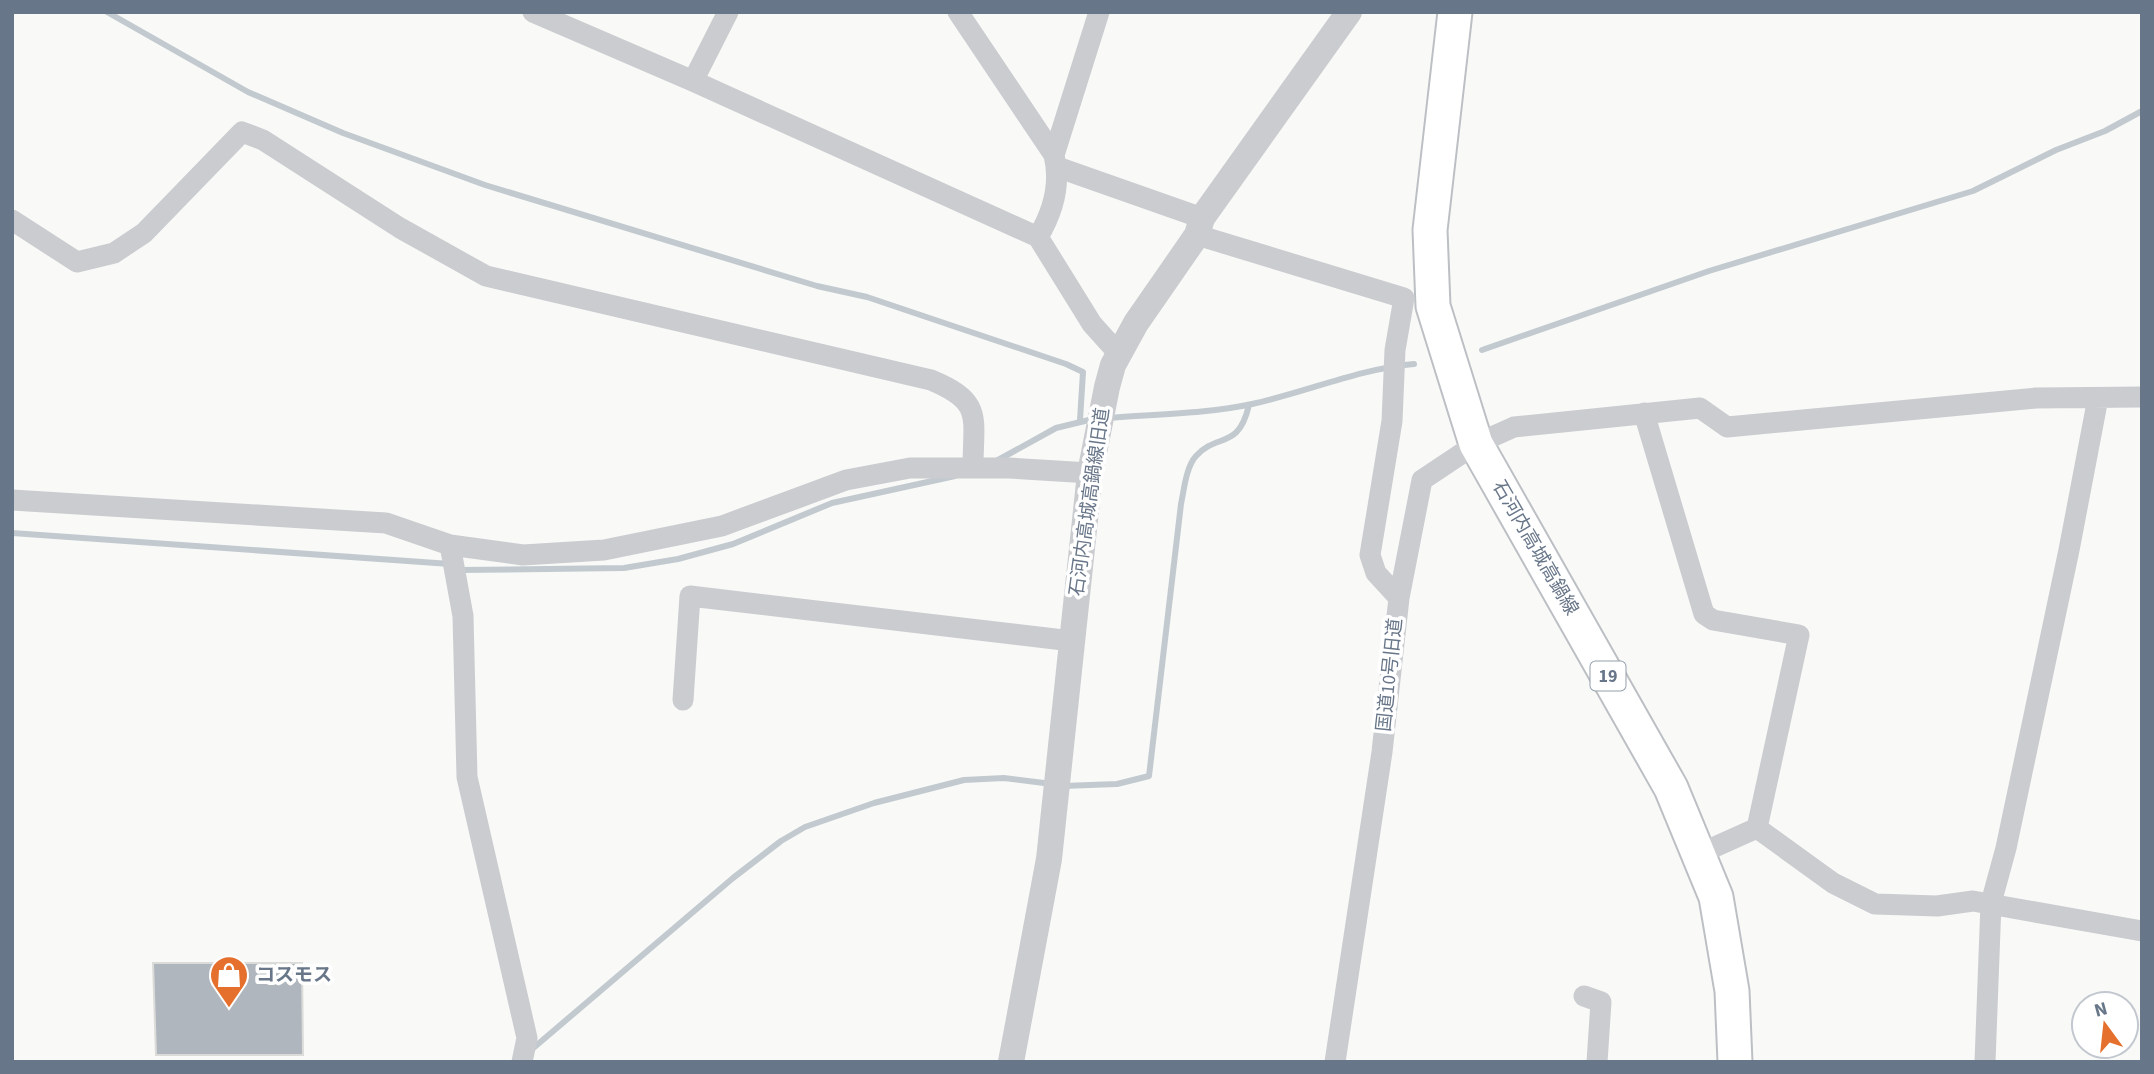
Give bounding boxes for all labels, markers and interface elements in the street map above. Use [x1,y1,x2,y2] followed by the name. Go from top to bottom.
[1063,406,1117,598] street label: 石河内高城高鍋線旧道
[1485,475,1585,621] street label: 石河内高城高鍋線
[1371,617,1409,733] street label: 国道10号旧道
[1590,662,1626,690] road number: 19
[208,954,250,1009] shop icon: コスモス
[256,962,332,989] place label: コスモス
[2070,990,2140,1060] north arrow
[2091,995,2111,1025] text: N

